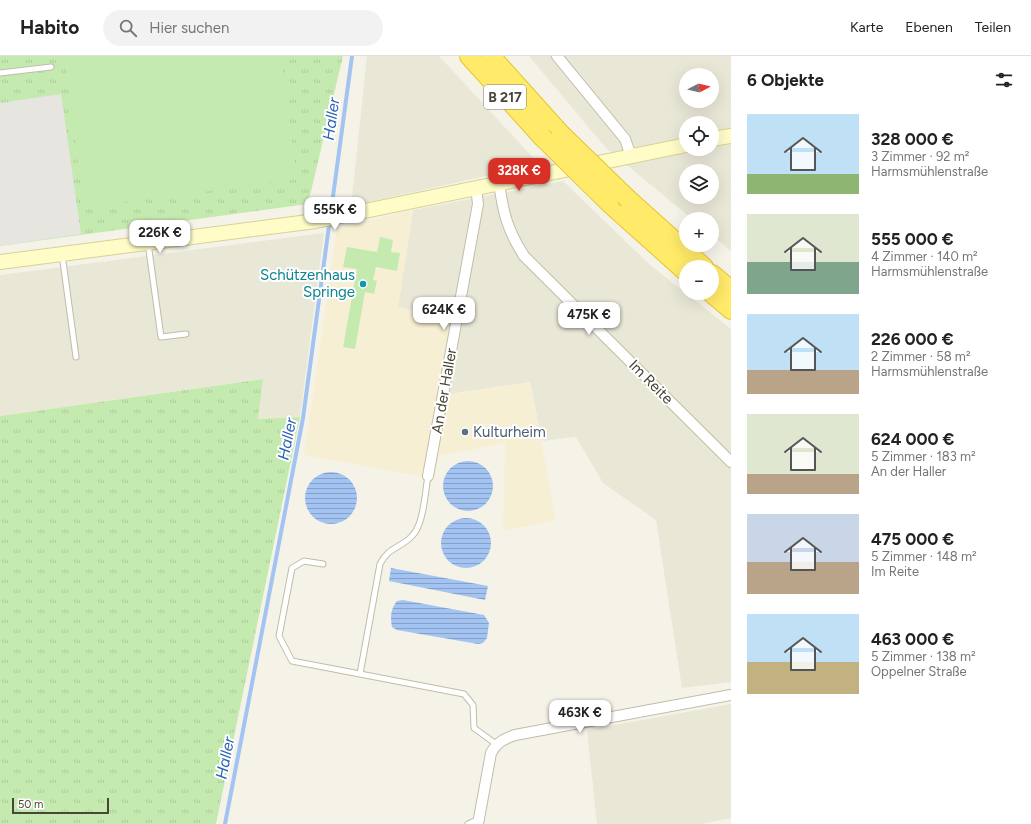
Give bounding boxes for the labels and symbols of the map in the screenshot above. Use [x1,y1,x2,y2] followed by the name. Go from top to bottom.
[679,68,719,108] north arrow
[484,85,526,109] road number: B 217
[319,96,343,141] water label: Haller
[486,158,552,192] pin: 328K €
[302,197,368,231] pin: 555K €
[127,220,193,254] pin: 226K €
[260,266,355,301] place label: Schützenhaus Springe
[358,279,368,289] marker: Schützenhaus Springe
[411,297,477,331] pin: 624K €
[556,302,622,336] pin: 475K €
[428,347,460,435] street label: An der Haller
[625,356,677,408] street label: Im Reite
[274,416,301,462] water label: Haller
[473,423,546,441] place label: Kulturheim
[460,427,470,437] marker: Kulturheim
[547,700,613,734] pin: 463K €
[212,735,239,781] water label: Haller
[12,796,109,815] scale bar

